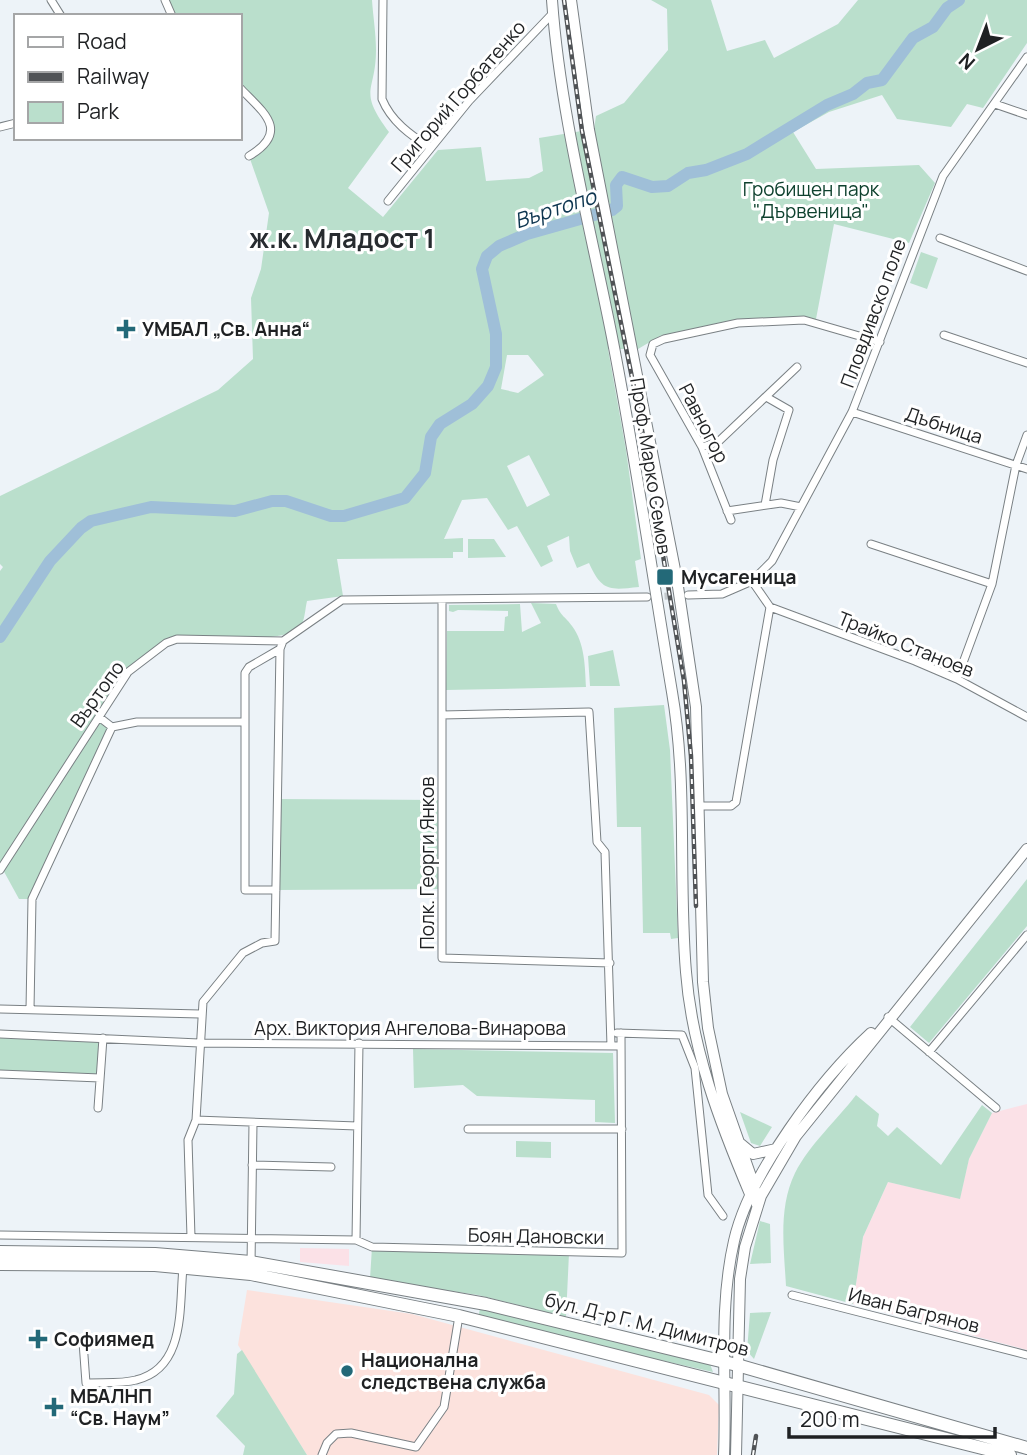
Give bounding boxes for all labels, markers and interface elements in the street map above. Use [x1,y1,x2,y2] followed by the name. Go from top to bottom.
[14,14,242,140] legend
[943,14,1013,84] north arrow
[385,15,531,177] street label: Григорий Горбатенко
[77,27,127,55] text: Road
[953,47,980,76] text: N
[77,62,149,90] text: Railway
[77,97,119,125] text: Park
[743,176,880,224] park label: Гробищен парк "Дървеница"
[511,181,601,234] water label: Въртопо
[249,220,435,256] district label: ж.к. Младост 1
[834,235,912,391] street label: Пловдивско поле
[142,316,310,342] place label: УМБАЛ „Св. Анна“
[116,319,136,339] marker: УМБАЛ „Св. Анна“
[624,376,678,556] street label: Проф. Марко Семов
[673,379,735,467] street label: Равногор
[902,400,986,450] street label: Дъбница
[681,564,797,590] place label: Мусагеница
[655,567,675,587] marker: Мусагеница
[834,605,978,683] street label: Трайко Станоев
[64,656,130,732] street label: Въртопо
[414,777,440,950] street label: Полк. Георги Янков
[254,1015,566,1041] street label: Арх. Виктория Ангелова-Винарова
[468,1222,604,1250] street label: Боян Дановски
[846,1281,982,1339] street label: Иван Багрянов
[542,1286,752,1362] street label: бул. Д-р Г. М. Димитров
[54,1326,154,1352] place label: Софиямед
[28,1329,48,1349] marker: Софиямед
[361,1347,546,1395] place label: Национална следствена служба
[339,1363,355,1379] marker: Национална следствена служба
[70,1383,170,1431] place label: MБАЛНП “Св. Наум”
[789,1396,996,1440] scale bar
[44,1397,64,1417] marker: MБАЛНП “Св. Наум”
[800,1405,860,1433] text: 200 m

